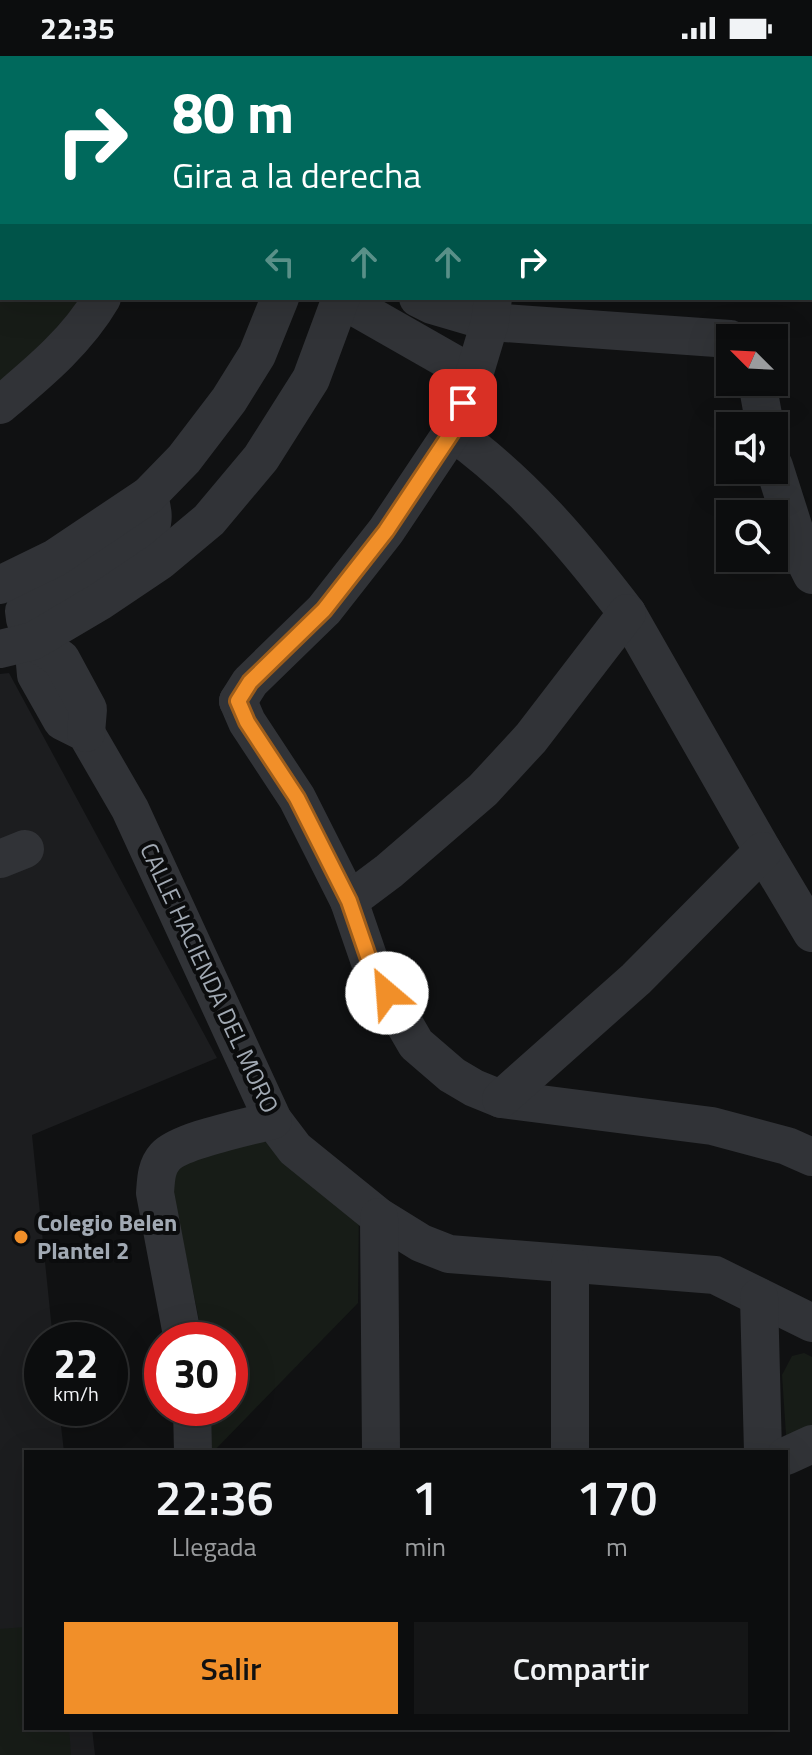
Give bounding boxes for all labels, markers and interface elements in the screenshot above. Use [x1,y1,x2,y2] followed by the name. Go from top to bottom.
[40,5,115,51] text: 22:35
[172,70,294,155] text: 80 m
[40,88,144,192] icon: right
[172,147,421,202] text: Gira a la derecha
[258,240,302,284] icon: left
[342,240,386,284] icon: ahead
[426,240,470,284] icon: ahead
[510,240,554,284] icon: right
[716,324,788,396] north arrow
[716,324,788,572] map controls
[429,369,497,437] pin
[441,381,485,425] icon: arrive
[716,412,788,484] button: sound
[716,500,788,572] button: search
[131,837,288,1119] street label: CALLE HACIENDA DEL MORO
[345,951,429,1035] position arrow
[37,1204,177,1268] place label: Colegio Belen Plantel 2
[12,1228,30,1246] marker: Colegio Belen Plantel 2
[144,1322,248,1426] speed limit sign: 30
[54,1333,98,1394] text: 22
[53,1378,99,1409] text: km/h
[155,1461,274,1534] text: 22:36
[412,1461,439,1534] text: 1
[577,1461,657,1534] text: 170
[172,1527,257,1566] text: Llegada
[404,1527,446,1566] text: min
[606,1527,628,1566] text: m
[64,1622,398,1714] button: Salir
[414,1622,748,1714] button: Compartir

